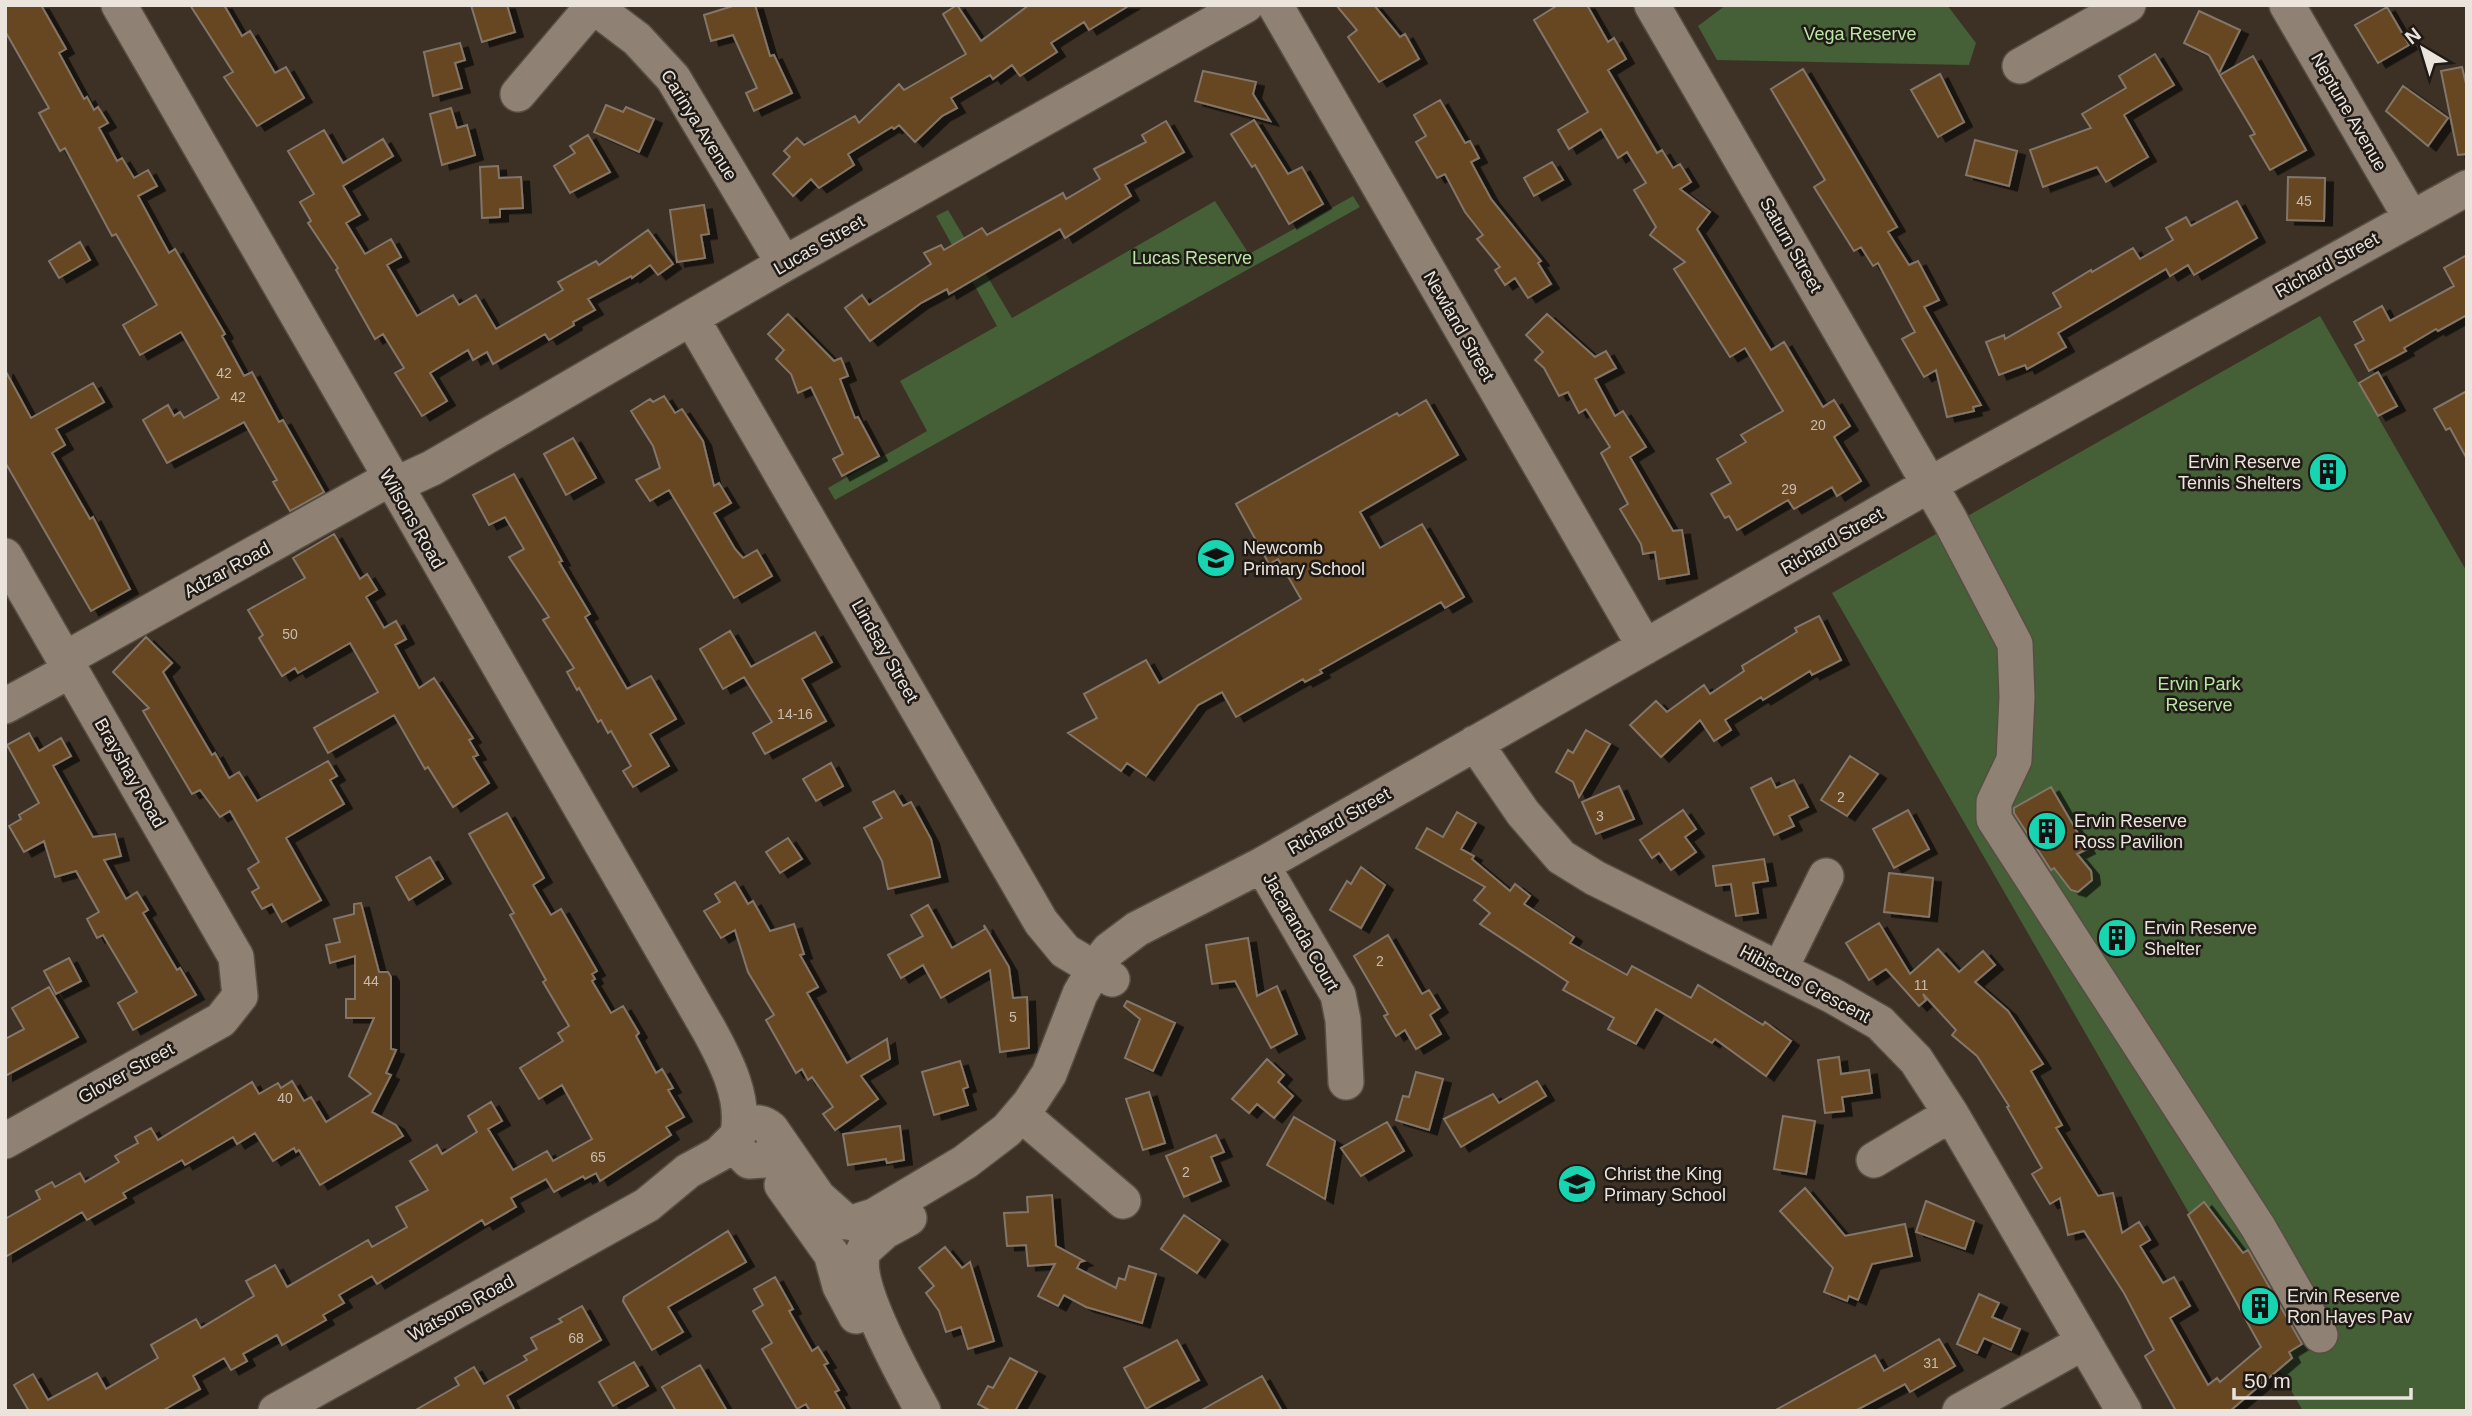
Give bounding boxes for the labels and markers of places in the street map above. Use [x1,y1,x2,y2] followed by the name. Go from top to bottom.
[2307,451,2349,493] building icon: Ervin Reserve Tennis Shelters
[2178,452,2301,493] place label: Ervin Reserve Tennis Shelters
[1195,537,1237,579] school or university icon: Newcomb Primary School
[1243,538,1365,579] place label: Newcomb Primary School
[2026,810,2068,852] building icon: Ervin Reserve Ross Pavilion
[2074,811,2187,852] place label: Ervin Reserve Ross Pavilion
[2096,917,2138,959] building icon: Ervin Reserve Shelter
[2144,918,2257,959] place label: Ervin Reserve Shelter
[1556,1163,1598,1205] school or university icon: Christ the King Primary School
[1604,1164,1726,1205] place label: Christ the King Primary School
[2239,1285,2281,1327] building icon: Ervin Reserve Ron Hayes Pav
[2287,1286,2412,1327] place label: Ervin Reserve Ron Hayes Pav

